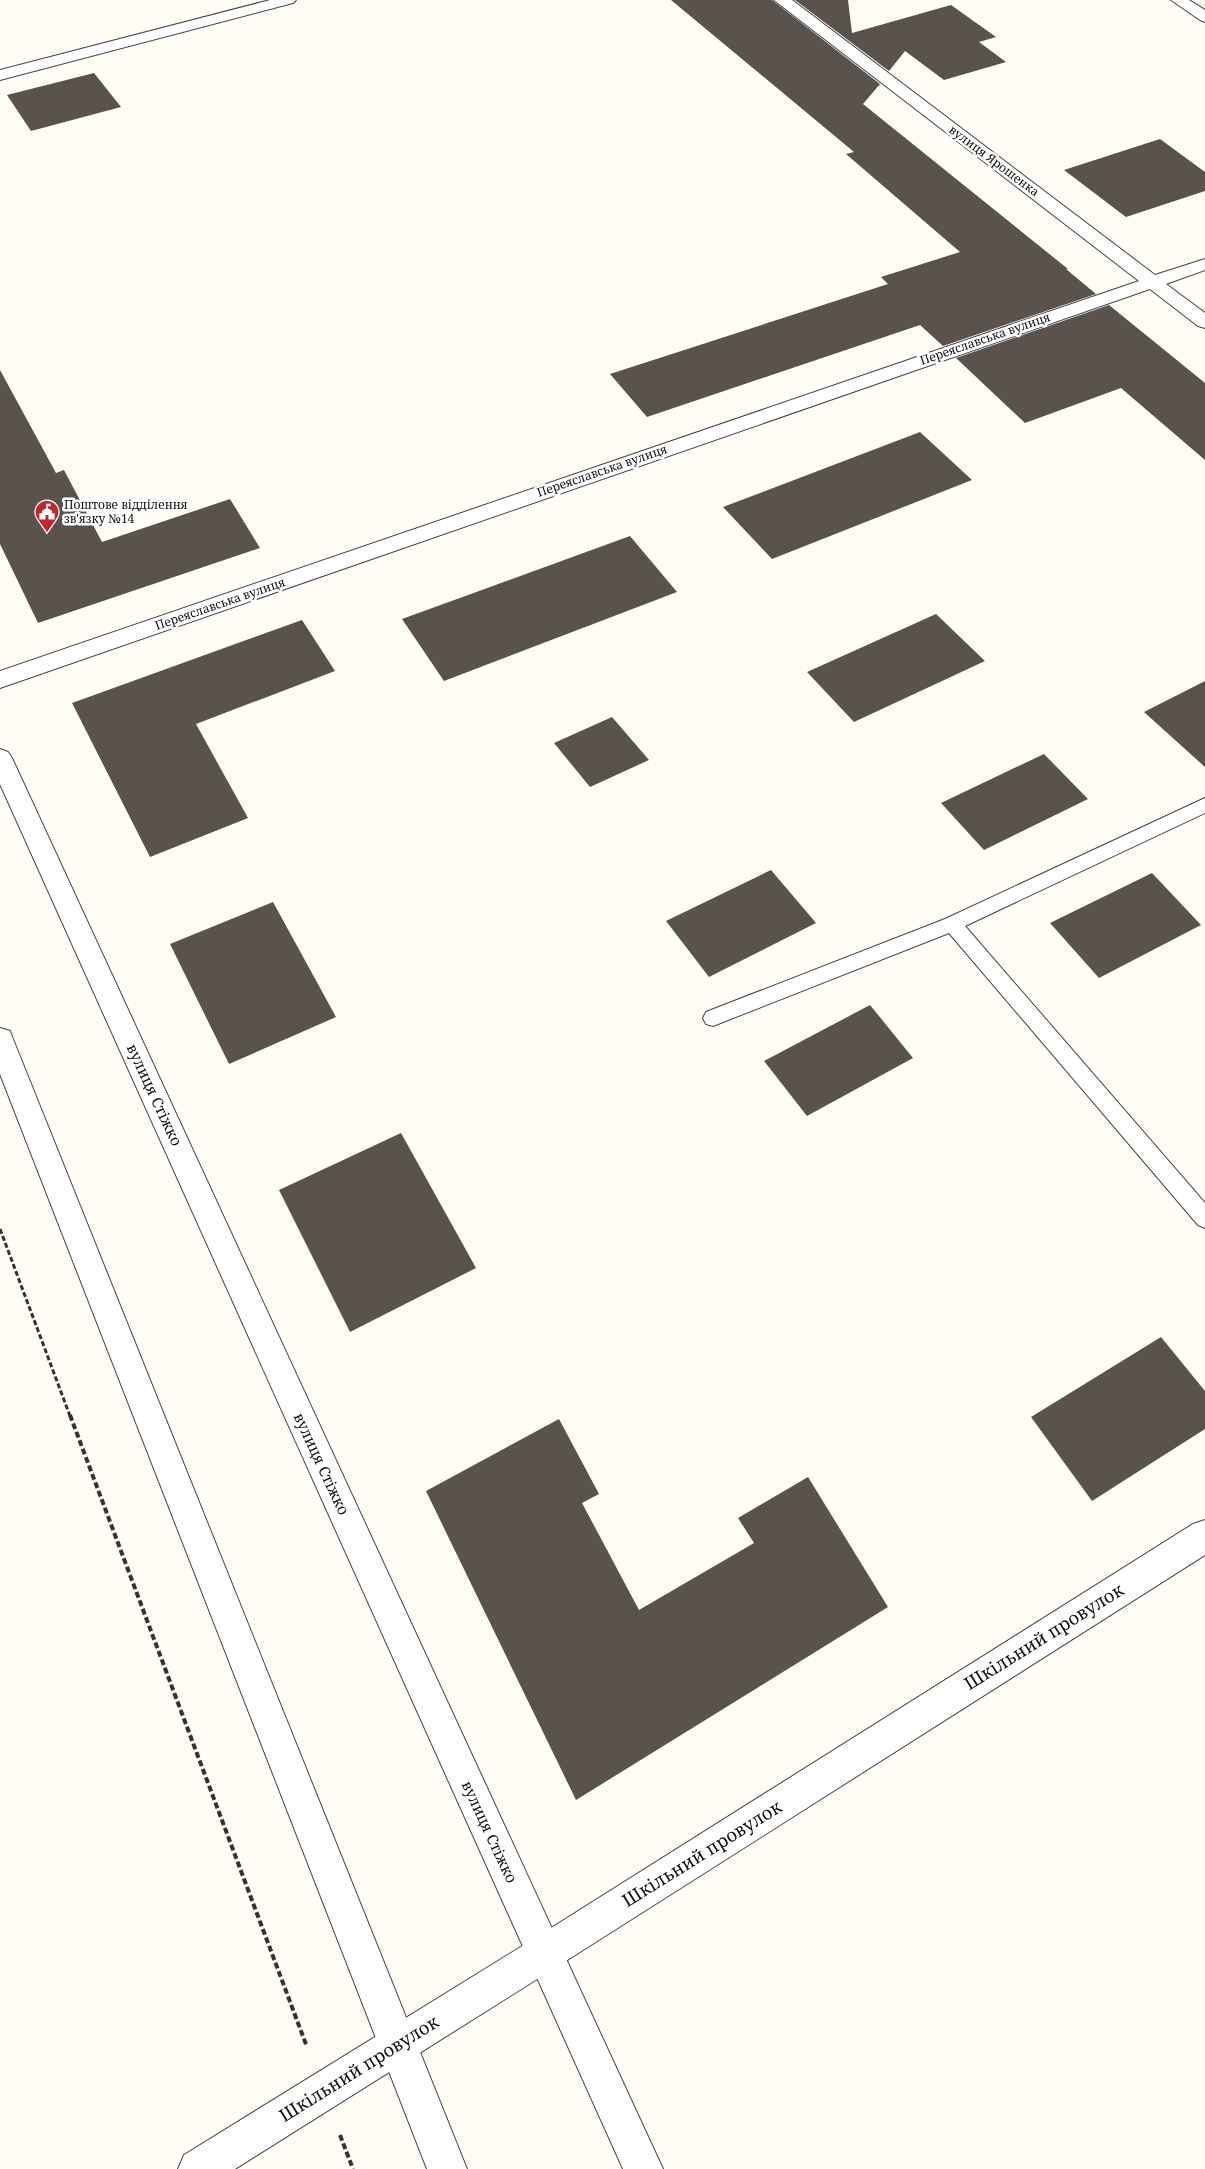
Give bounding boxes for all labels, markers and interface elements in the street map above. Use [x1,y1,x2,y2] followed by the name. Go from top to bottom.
[946,121,1043,200] street label: вулиця Ярошенка
[917,308,1052,369] street label: Переяславська вулиця
[534,440,669,501] street label: Переяславська вулиця
[64,496,188,527] place label: Поштове відділення зв'язку №14
[34,499,60,533] public building icon: Поштове відділення зв'язку №14
[152,573,287,634] street label: Переяславська вулиця
[123,1040,187,1149] street label: вулиця Стіжко
[290,1409,354,1518] street label: вулиця Стіжко
[959,1577,1128,1695] street label: Шкільний провулок
[458,1777,522,1886] street label: вулиця Стіжко
[617,1794,786,1912] street label: Шкільний провулок
[274,2009,443,2127] street label: Шкільний провулок

